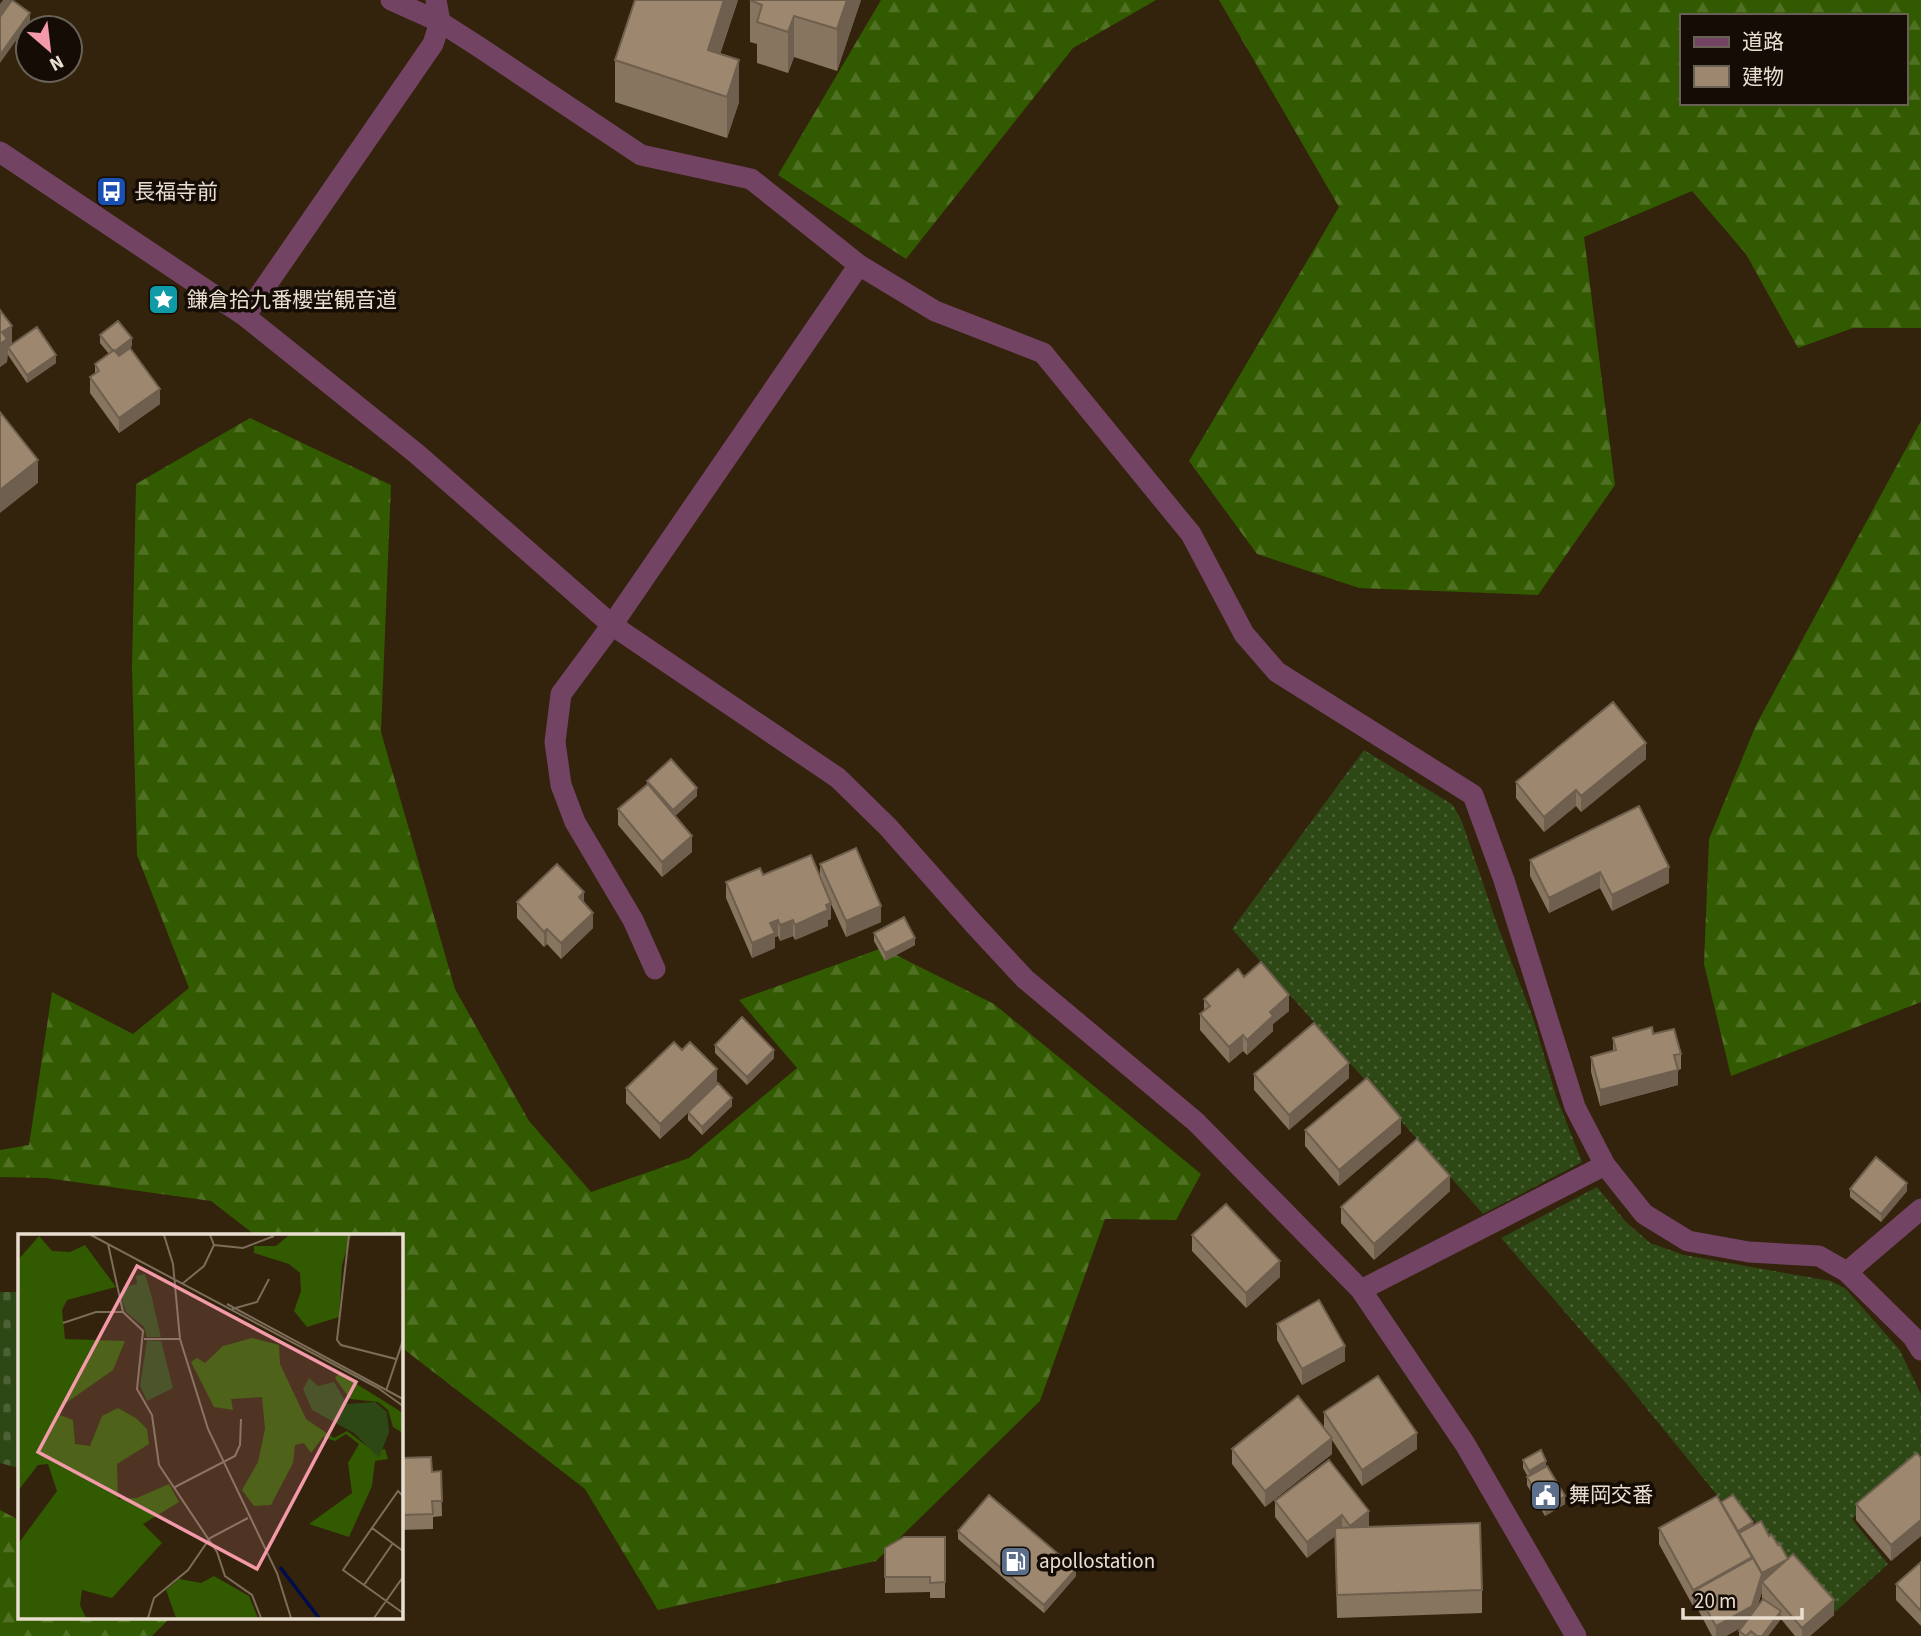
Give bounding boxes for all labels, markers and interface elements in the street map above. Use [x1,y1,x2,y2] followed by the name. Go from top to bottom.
[14,14,84,84] north arrow
[1680,14,1907,105] legend
[1742,27,1784,57] text: 道路
[44,48,68,78] text: N
[1742,62,1784,92] text: 建物
[94,175,128,209] bus stop icon: 長福寺前
[134,177,218,207] place label: 長福寺前
[147,283,181,317] place icon: 鎌倉拾九番櫻堂観音道
[187,285,397,315] place label: 鎌倉拾九番櫻堂観音道
[18,1234,402,1618] inset map
[1529,1478,1563,1512] public building icon: 舞岡交番
[1569,1480,1653,1510] place label: 舞岡交番
[999,1544,1033,1578] fuel station icon: apollostation
[1039,1546,1155,1576] place label: apollostation
[1683,1576,1802,1620] scale bar
[1694,1586,1736,1616] text: 20 m

